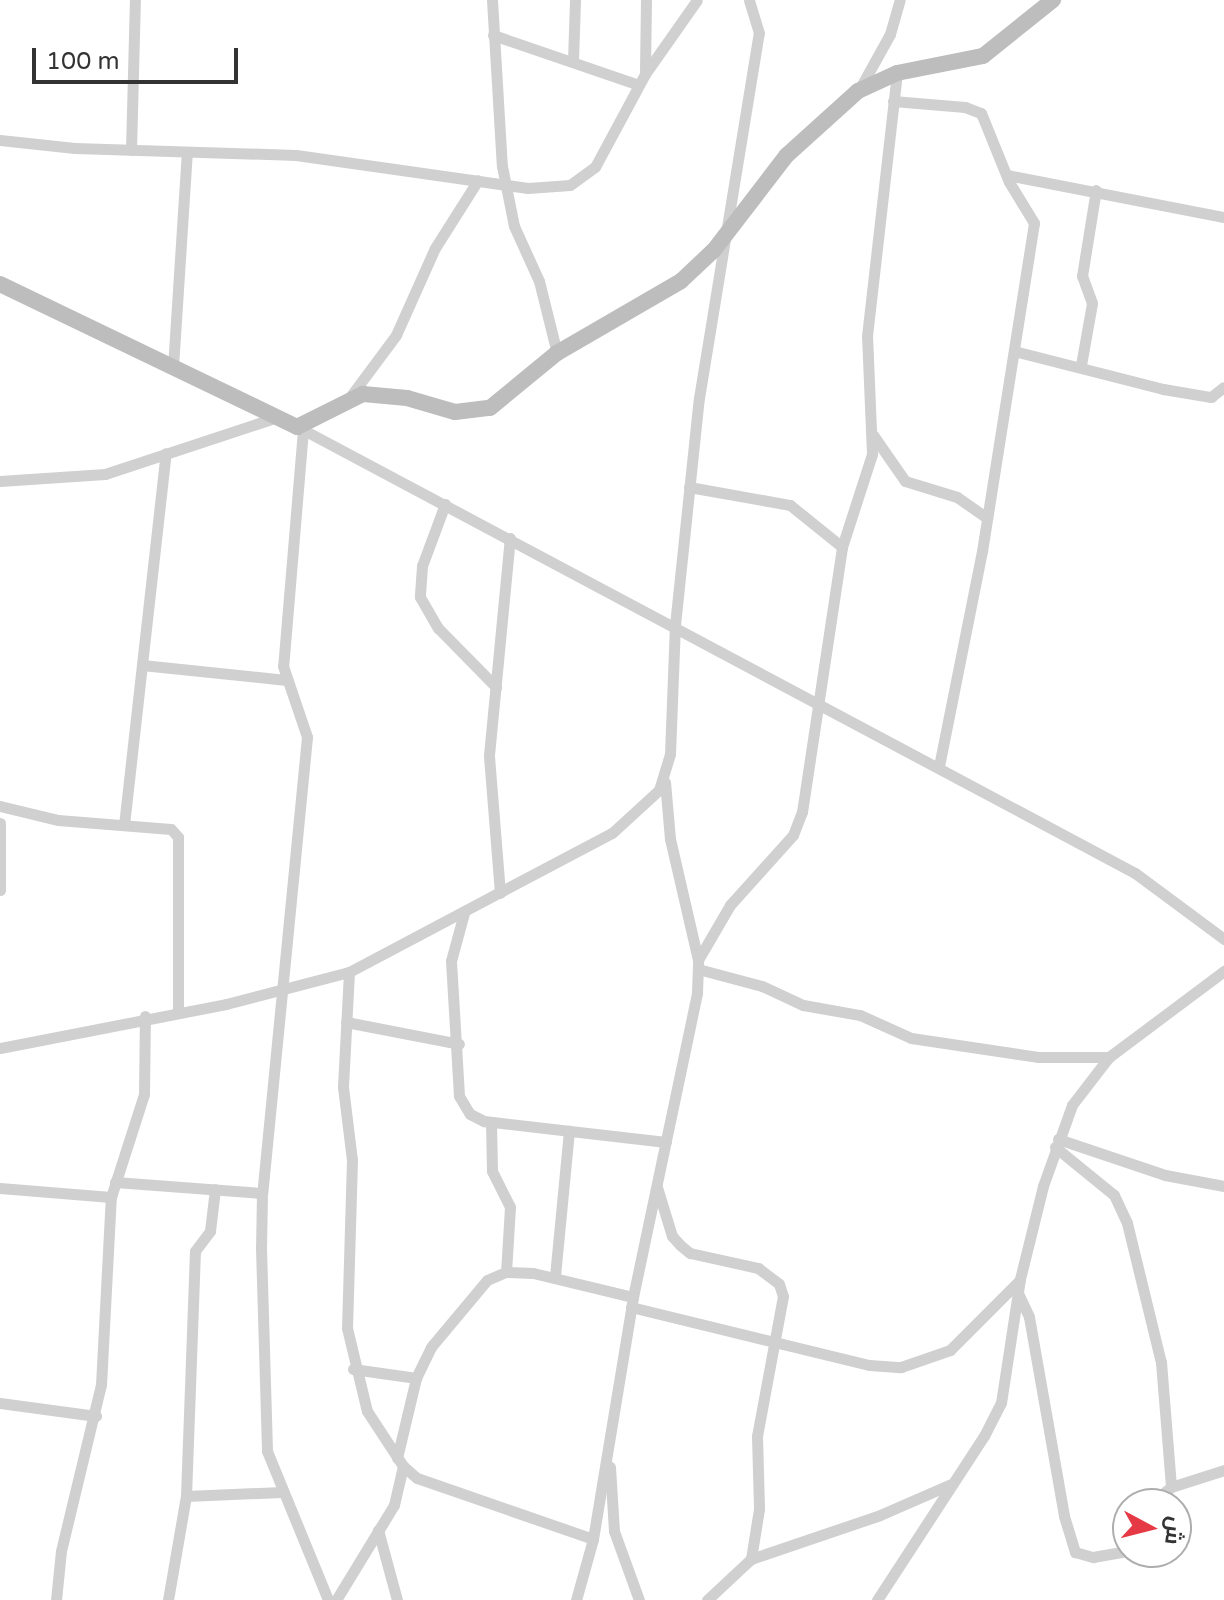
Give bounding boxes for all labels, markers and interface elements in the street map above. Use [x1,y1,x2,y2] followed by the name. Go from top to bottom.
[36,32,242,82] scale bar
[46,47,120,76] text: 100 m
[1112,1488,1192,1568] north arrow
[1159,1515,1188,1546] text: ش

